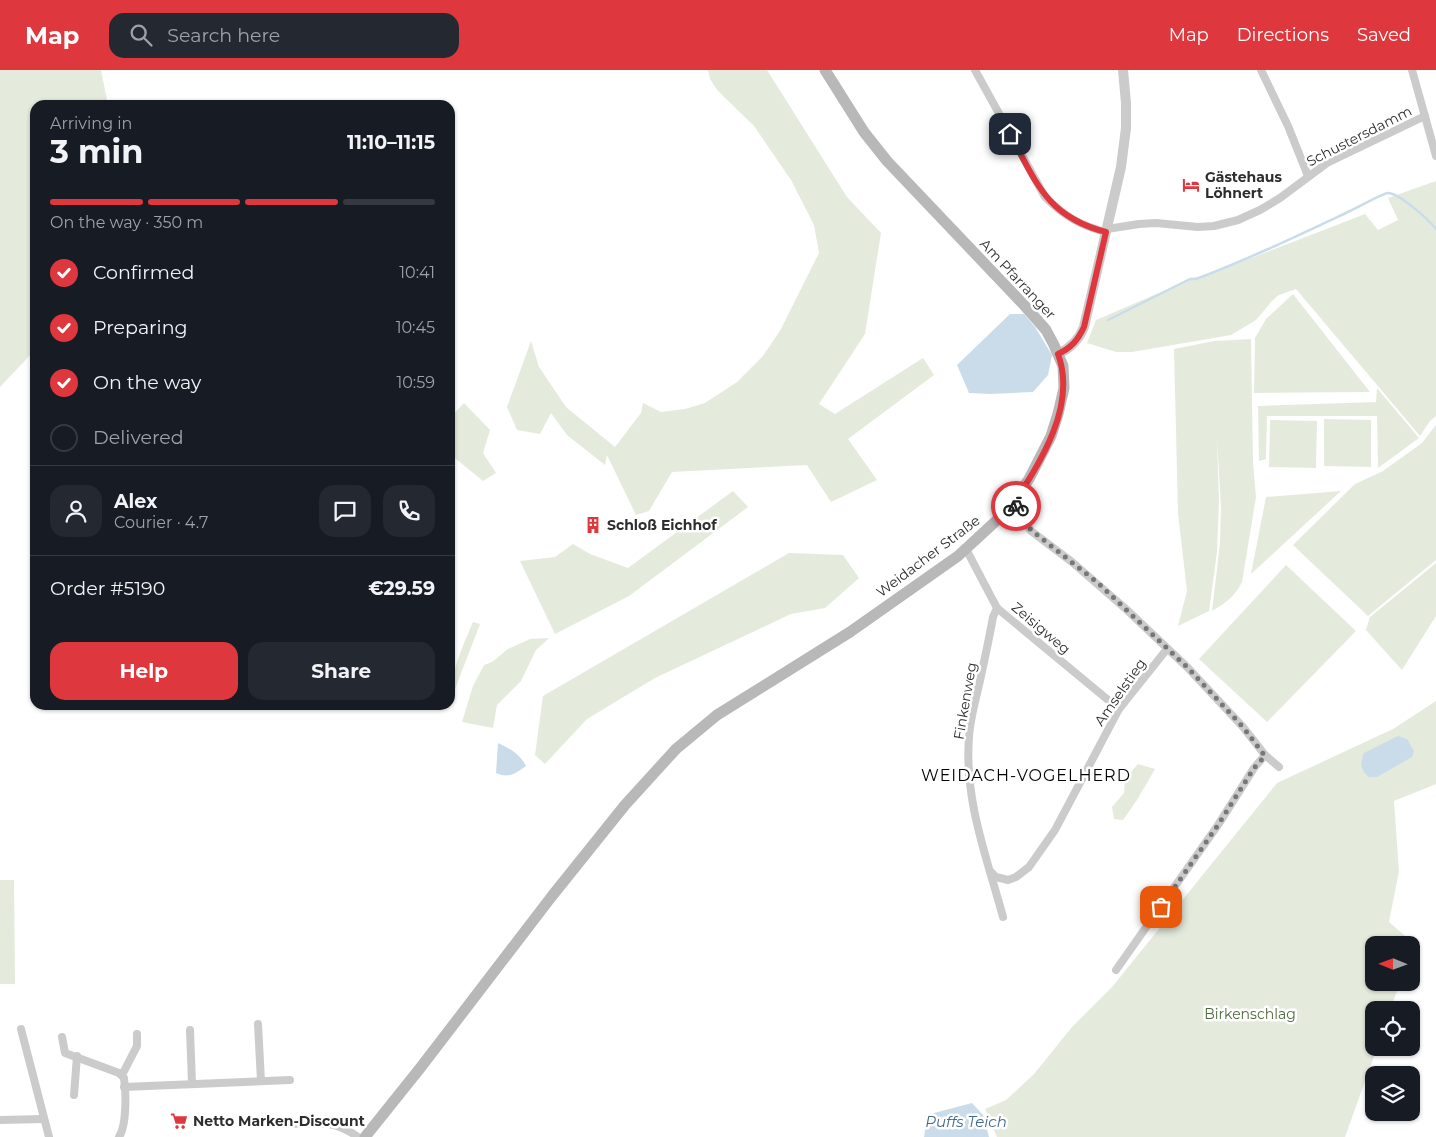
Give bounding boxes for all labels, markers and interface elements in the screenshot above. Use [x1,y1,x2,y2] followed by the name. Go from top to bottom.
[109,13,459,58] search box
[25,21,79,50] text: Map
[127,21,155,49] icon: search
[167,24,280,47] text: Search here
[1169,24,1209,46] text: Map
[1237,24,1329,46] text: Directions
[1357,24,1411,46] text: Saved
[1303,102,1415,170] street label: Schustersdamm
[989,113,1031,155] pin
[50,114,132,133] text: Arriving in
[996,120,1024,148] icon: home
[347,131,435,154] text: 11:10–11:15
[50,132,143,171] text: 3 min
[1205,168,1282,202] place label: Gästehaus Löhnert
[1181,175,1201,195] hotel icon: Gästehaus Löhnert
[50,213,203,232] text: On the way · 350 m
[976,235,1060,323] street label: Am Pfarranger
[50,259,78,287] icon: check
[93,261,194,284] text: Confirmed
[399,263,435,282] text: 10:41
[50,314,78,342] icon: check
[93,316,188,339] text: Preparing
[396,318,435,337] text: 10:45
[50,369,78,397] icon: check
[93,371,201,394] text: On the way
[396,373,435,392] text: 10:59
[93,426,184,449] text: Delivered
[991,481,1041,531] courier
[50,485,102,537] button: person
[319,485,371,537] button: chat
[383,485,435,537] button: phone
[114,490,157,513] text: Alex
[1002,492,1030,520] icon: bike
[873,511,983,601] street label: Weidacher Straße
[114,513,208,532] text: Courier · 4.7
[583,515,603,535] building icon: Schloß Eichhof
[607,516,717,534] place label: Schloß Eichhof
[50,577,165,600] text: Order #5190
[368,577,435,600] text: €29.59
[1008,598,1074,658] street label: Zeisigweg
[50,642,238,700] button: Help
[248,642,435,700] button: Share
[1090,655,1150,729] street label: Amselstieg
[949,661,981,741] street label: Finkenweg
[921,766,1131,785] district label: WEIDACH-VOGELHERD
[1140,886,1182,928] pin
[1147,893,1175,921] icon: bag
[1365,936,1420,991] north arrow
[1365,936,1420,1121] map controls
[1365,1001,1420,1056] button: locate
[1204,1005,1296,1023] park label: Birkenschlag
[1365,1066,1420,1121] button: layers
[169,1111,189,1131] supermarket icon: Netto Marken-Discount
[193,1112,365,1130] place label: Netto Marken-Discount
[925,1112,1007,1131] water label: Puffs Teich

